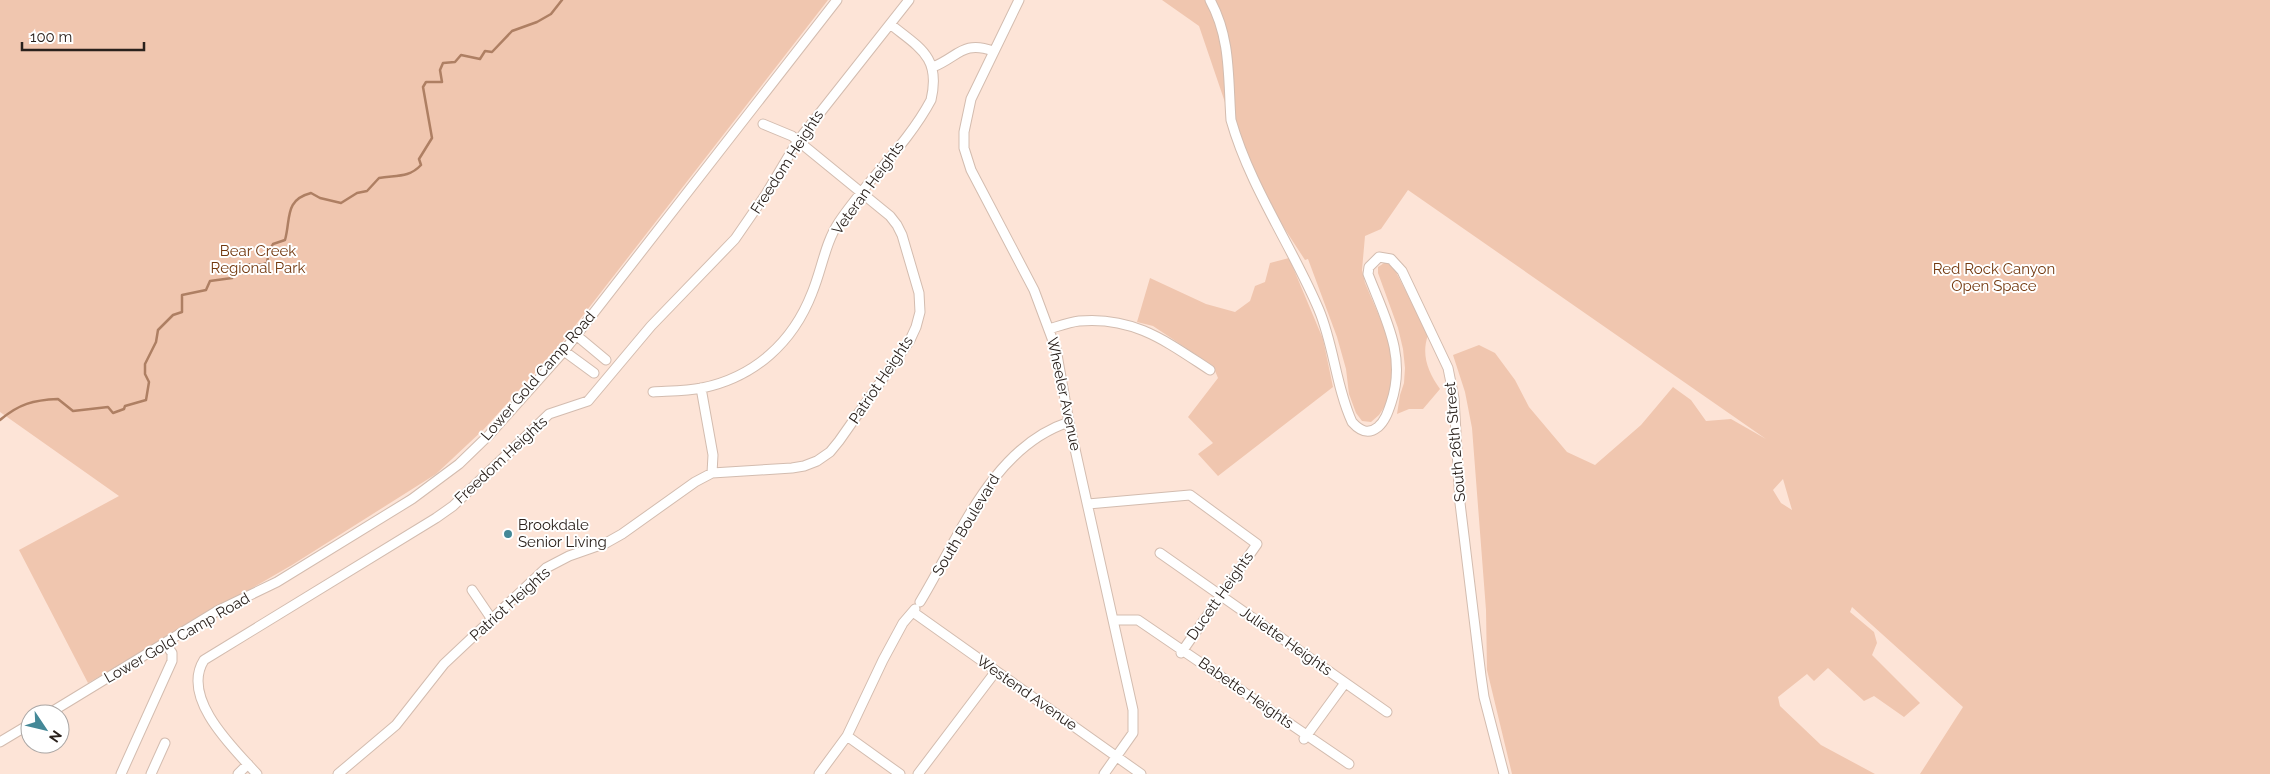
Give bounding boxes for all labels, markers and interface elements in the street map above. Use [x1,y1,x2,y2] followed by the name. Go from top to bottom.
[22,20,145,52] scale bar
[30,28,72,46] text: 100 m
[747,107,827,217] street label: Freedom Heights
[828,138,908,238] street label: Veteran Heights
[211,242,305,277] park label: Bear Creek Regional Park
[1933,260,2055,295] park label: Red Rock Canyon Open Space
[477,308,599,444] street label: Lower Gold Camp Road
[845,333,917,427] street label: Patriot Heights
[1043,335,1085,453] street label: Wheeler Avenue
[1441,381,1469,503] street label: South 26th Street
[451,412,551,508] street label: Freedom Heights
[929,471,1003,579] street label: South Boulevard
[518,516,607,551] place label: Brookdale Senior Living
[502,528,514,540] marker: Brookdale Senior Living
[1183,548,1257,644] street label: Ducett Heights
[466,563,554,645] street label: Patriot Heights
[101,589,253,687] street label: Lower Gold Camp Road
[1237,603,1335,679] street label: Juliette Heights
[973,652,1081,734] street label: Westend Avenue
[1195,654,1297,732] street label: Babette Heights
[20,704,70,754] north arrow
[46,727,65,745] text: N

